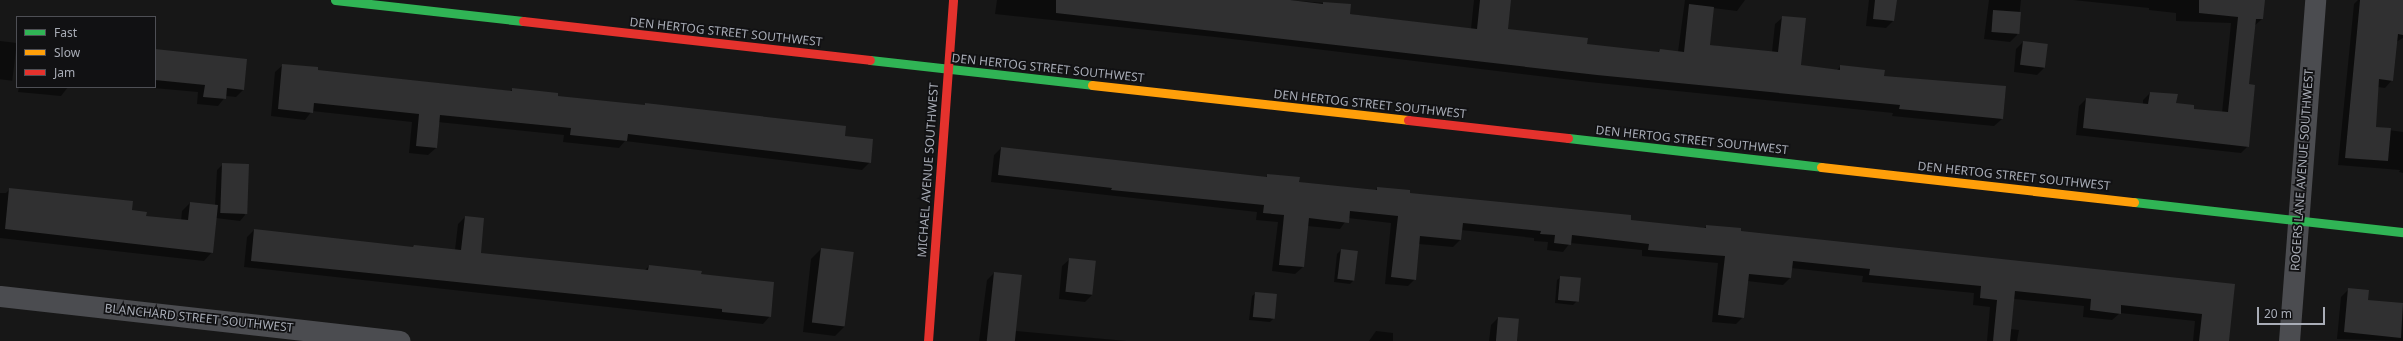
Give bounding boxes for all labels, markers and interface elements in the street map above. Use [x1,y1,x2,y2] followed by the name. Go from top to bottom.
[629,15,823,49] street label: DEN HERTOG STREET SOUTHWEST
[16,16,156,88] legend
[54,24,77,41] text: Fast
[54,44,80,61] text: Slow
[951,51,1145,85] street label: DEN HERTOG STREET SOUTHWEST
[54,64,75,81] text: Jam
[2288,69,2316,271] street label: ROGERS LANE AVENUE SOUTHWEST
[915,82,941,258] street label: MICHAEL AVENUE SOUTHWEST
[1273,87,1467,121] street label: DEN HERTOG STREET SOUTHWEST
[1595,123,1789,157] street label: DEN HERTOG STREET SOUTHWEST
[1917,159,2111,193] street label: DEN HERTOG STREET SOUTHWEST
[2259,299,2327,325] scale bar
[104,301,294,335] street label: BLANCHARD STREET SOUTHWEST
[2264,305,2292,322] text: 20 m

